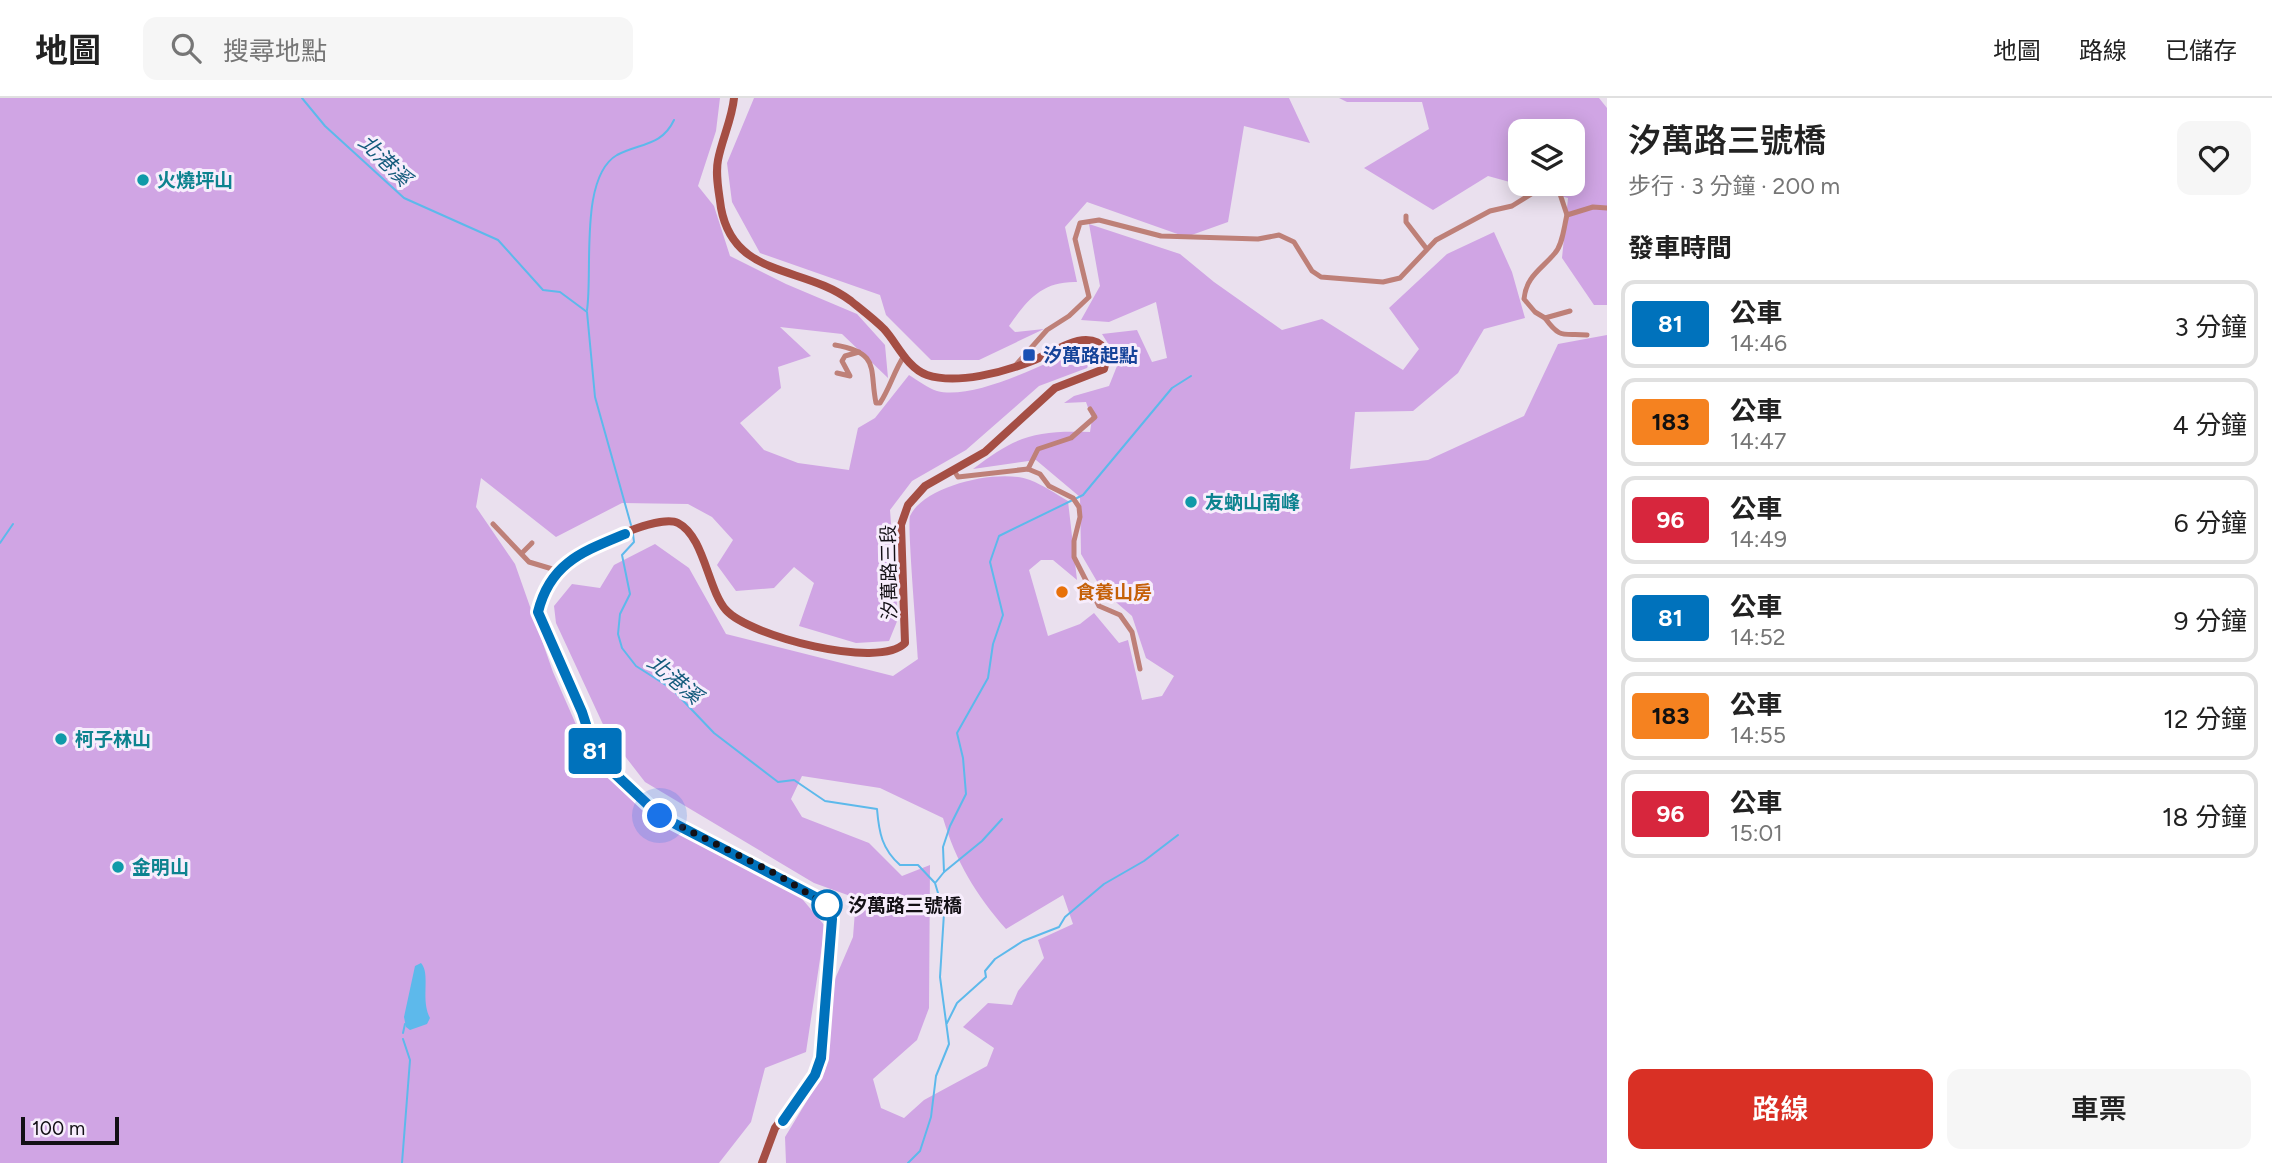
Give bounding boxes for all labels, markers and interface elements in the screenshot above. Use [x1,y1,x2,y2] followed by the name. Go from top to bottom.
[143,17,633,80] search box
[167,29,205,67] icon: search
[35,31,101,70] text: 地圖
[223,35,327,67] text: 搜尋地點
[1993,36,2041,65] text: 地圖
[2079,36,2127,65] text: 路線
[2165,36,2237,65] text: 已儲存
[1508,119,1585,196] map controls
[1508,119,1585,196] button: layers
[1628,121,1826,160] text: 汐萬路三號橋
[2177,121,2251,195] button: heart
[354,129,419,193] water label: 北港溪
[157,169,233,192] place label: 火燒坪山
[135,172,151,188] marker: 火燒坪山
[1628,172,1840,200] text: 步行 · 3 分鐘 · 200 m
[1628,232,1732,264] text: 發車時間
[1730,297,1782,329] text: 公車
[1658,309,1683,338] text: 81
[2174,311,2247,343] text: 3 分鐘
[1730,329,1787,357] text: 14:46
[1043,344,1138,367] place label: 汐萬路起點
[1021,347,1037,363] marker: 汐萬路起點
[1730,395,1782,427] text: 公車
[1651,407,1690,436] text: 183
[2172,409,2247,441] text: 4 分鐘
[1730,427,1786,455] text: 14:47
[1205,491,1300,514] place label: 友蚋山南峰
[1730,493,1782,525] text: 公車
[1183,494,1199,510] marker: 友蚋山南峰
[1657,505,1684,534] text: 96
[2174,507,2247,539] text: 6 分鐘
[877,524,901,620] street label: 汐萬路三段
[1730,525,1787,553] text: 14:49
[1076,581,1152,604] place label: 食養山房
[1054,584,1070,600] marker: 食養山房
[1730,591,1782,623] text: 公車
[1658,603,1683,632] text: 81
[2174,605,2247,637] text: 9 分鐘
[1730,623,1786,651] text: 14:52
[643,649,709,711] water label: 北港溪
[1730,689,1782,721] text: 公車
[1651,701,1690,730] text: 183
[2163,703,2247,735] text: 12 分鐘
[1730,721,1786,749] text: 14:55
[75,728,151,751] place label: 柯子林山
[564,728,626,774] line badge: 81
[53,731,69,747] marker: 柯子林山
[583,736,607,765] text: 81
[1730,787,1782,819] text: 公車
[642,798,677,833] your location
[1657,799,1684,828] text: 96
[2162,801,2247,833] text: 18 分鐘
[1730,819,1783,847] text: 15:01
[132,856,189,879] place label: 金明山
[110,859,126,875] marker: 金明山
[812,890,842,920] marker: 汐萬路三號橋
[848,894,962,917] place label: 汐萬路三號橋
[1628,1069,1933,1149] button: 路線
[1947,1069,2251,1149] button: 車票
[21,1114,119,1146] scale bar
[32,1117,85,1140] text: 100 m

